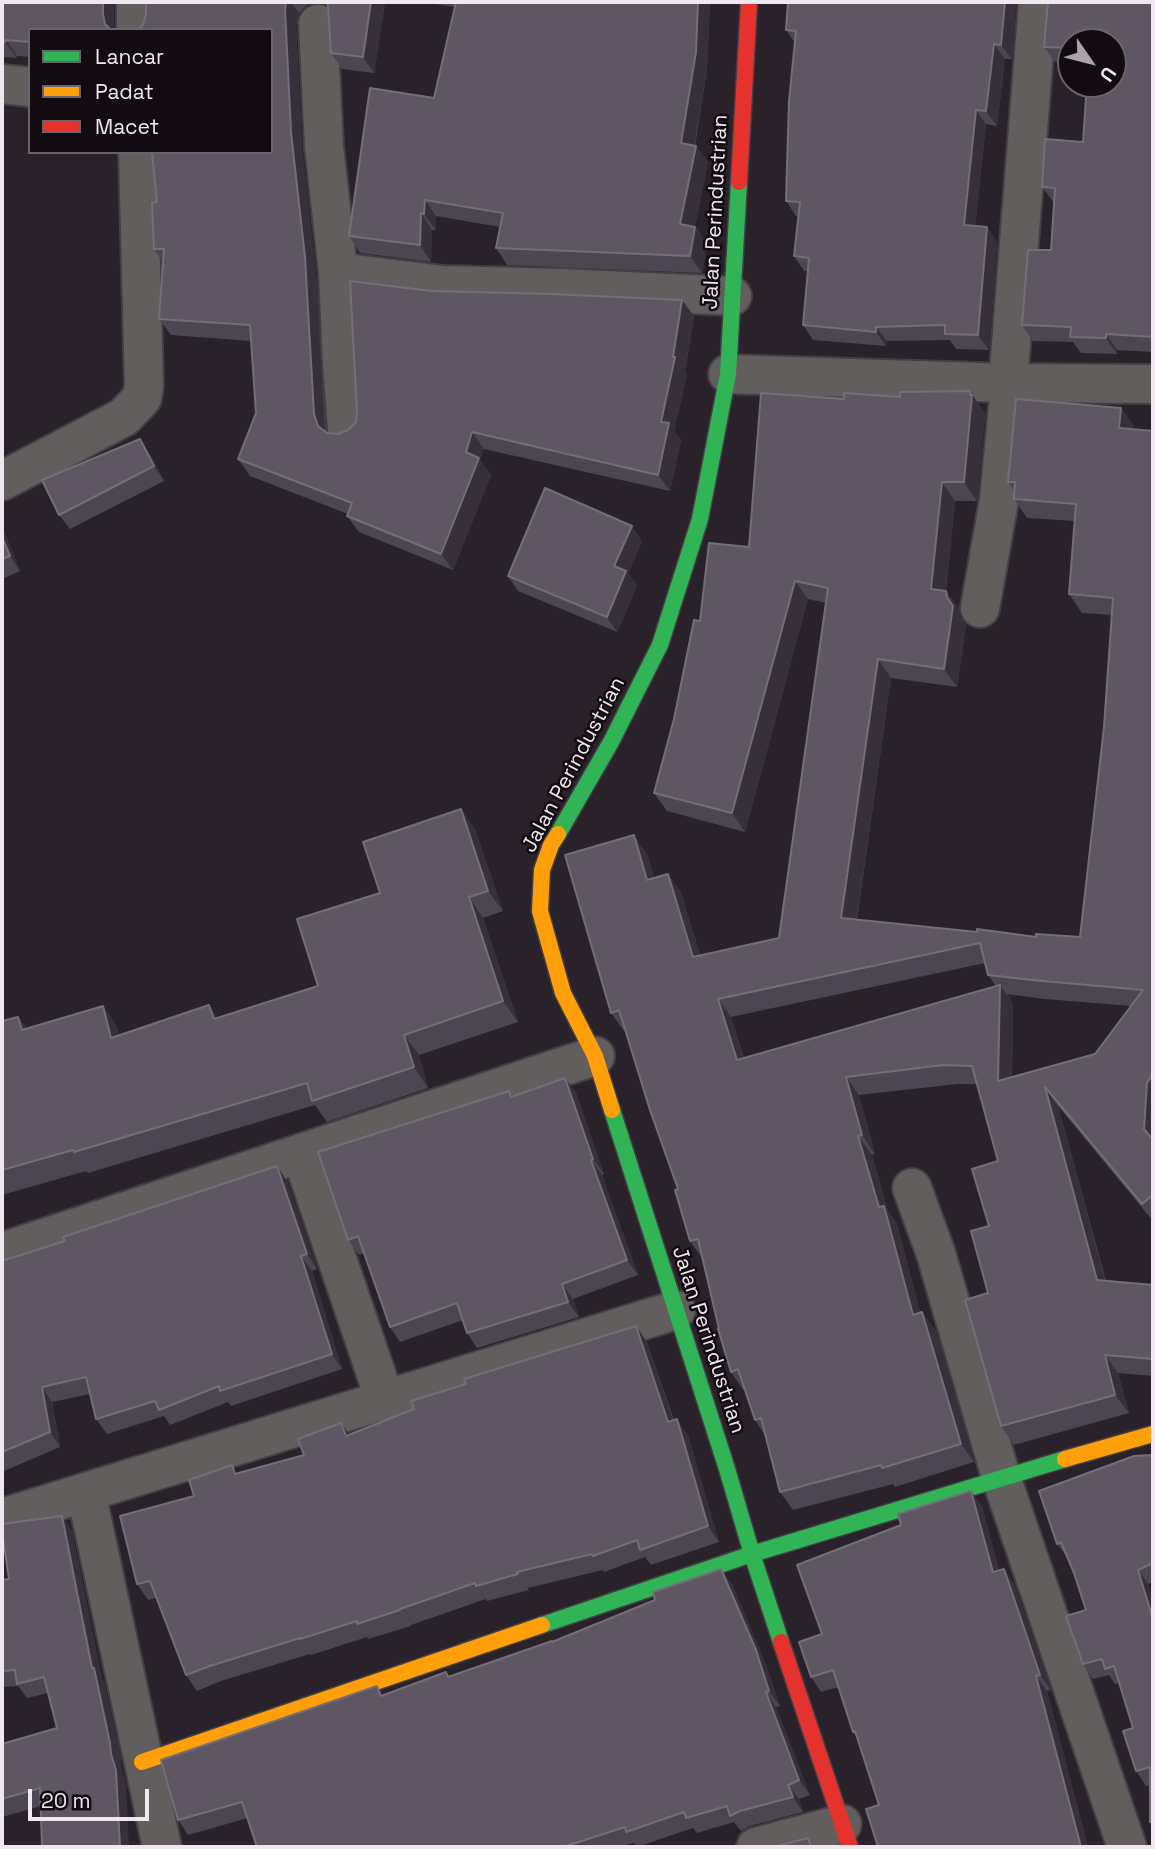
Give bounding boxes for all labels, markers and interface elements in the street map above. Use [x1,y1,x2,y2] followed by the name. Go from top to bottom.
[28,28,273,154] legend
[1057,28,1127,98] north arrow
[95,43,164,70] text: Lancar
[1094,62,1122,87] text: U
[95,78,154,105] text: Padat
[95,113,159,140] text: Macet
[698,114,734,310] street label: Jalan Perindustrian
[517,673,631,857] street label: Jalan Perindustrian
[666,1243,750,1437] street label: Jalan Perindustrian
[32,1776,152,1820] scale bar
[41,1787,91,1814] text: 20 m

